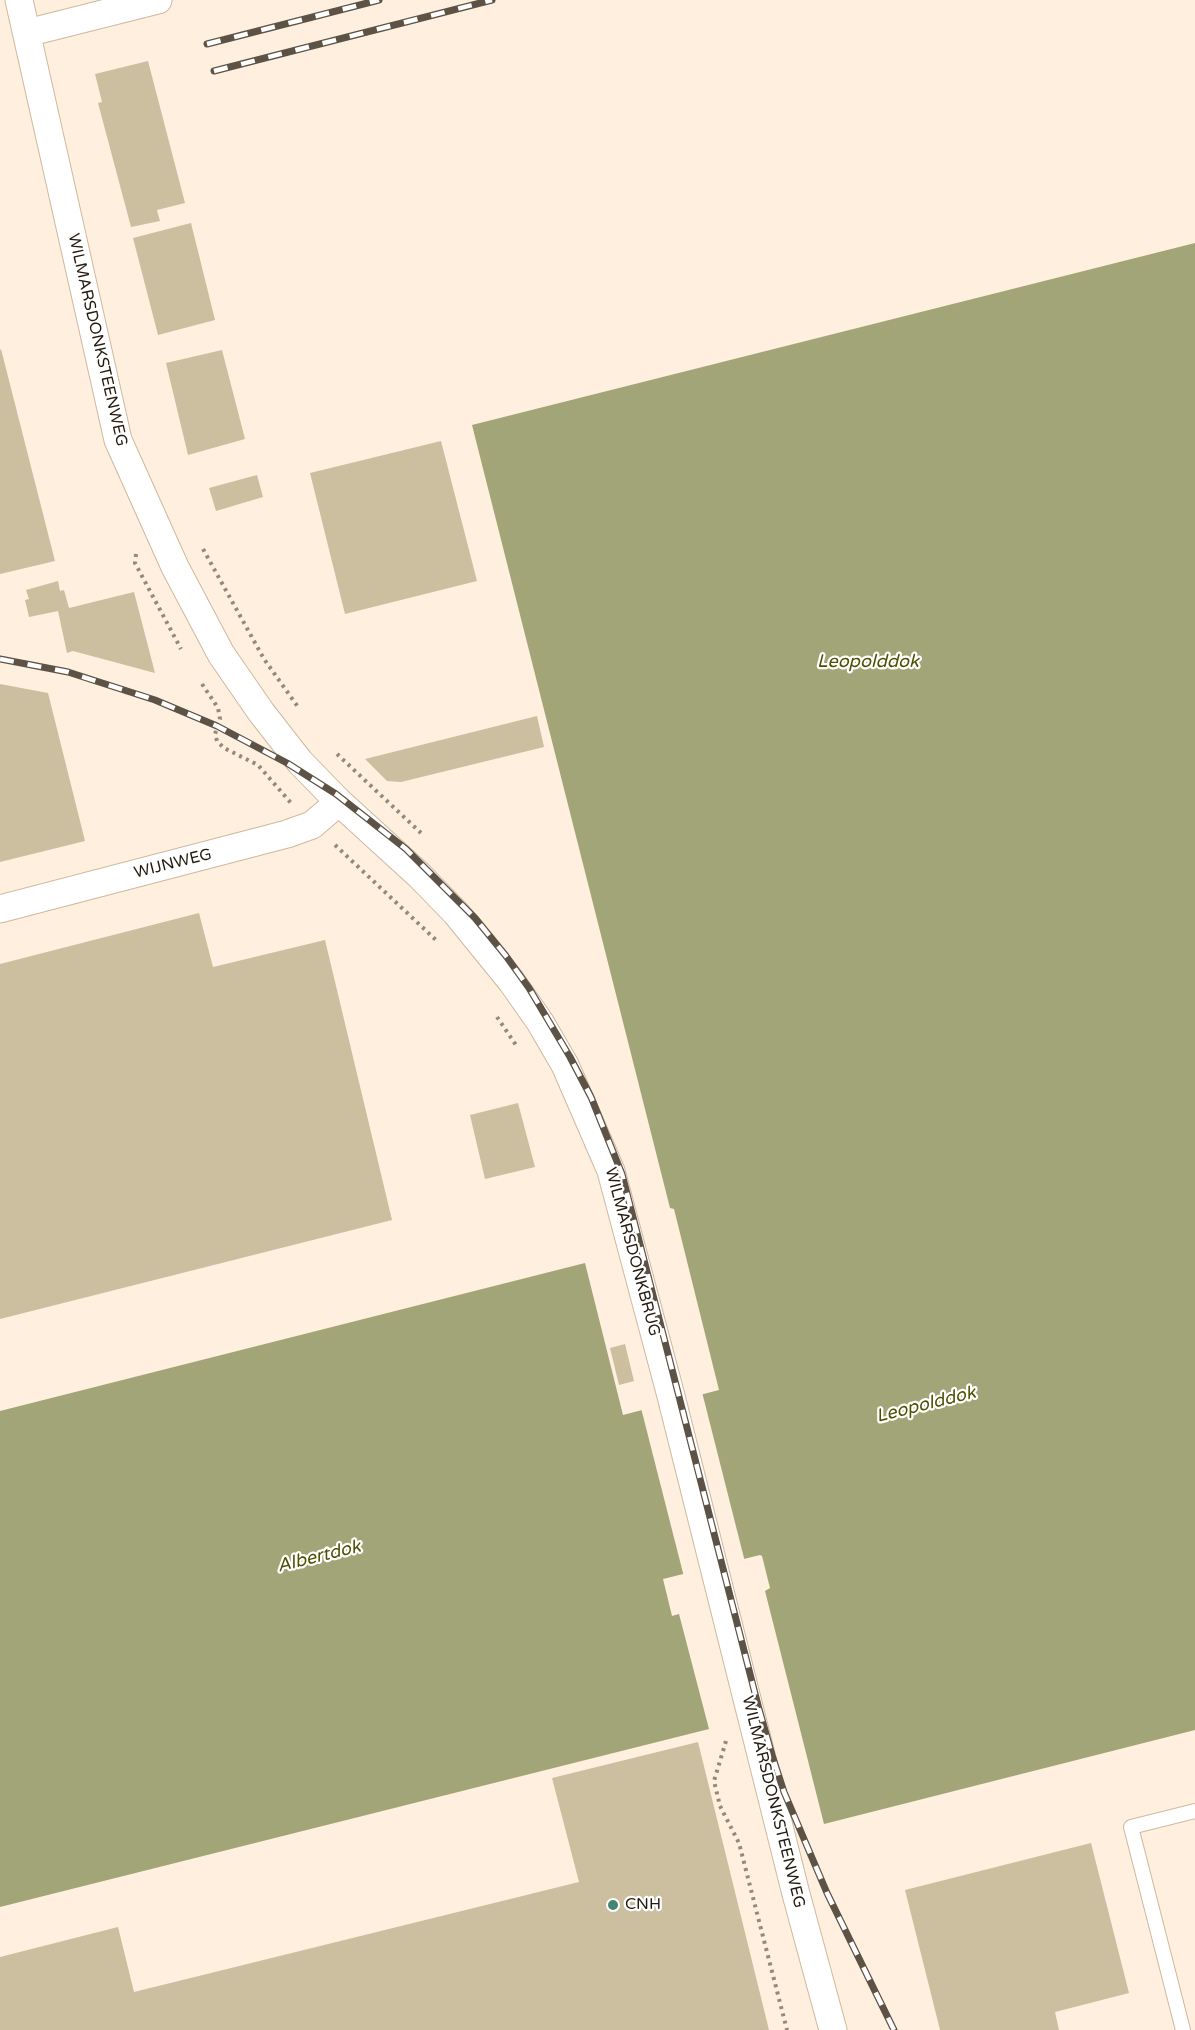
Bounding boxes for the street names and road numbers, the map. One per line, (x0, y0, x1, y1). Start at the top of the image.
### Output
street label: WILMARSDONKSTEENWEG (63, 232, 131, 448)
street label: WIJNWEG (132, 845, 214, 883)
street label: WILMARSDONKBRUG (600, 1166, 664, 1338)
street label: WILMARSDONKSTEENWEG (737, 1694, 809, 1910)

